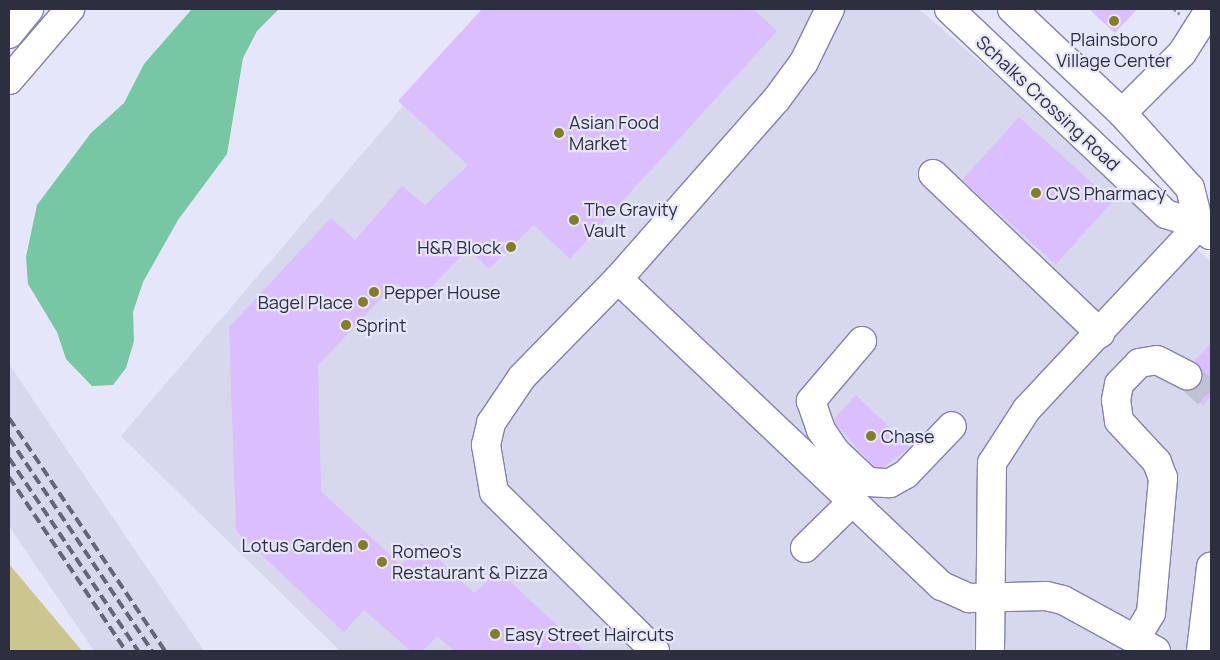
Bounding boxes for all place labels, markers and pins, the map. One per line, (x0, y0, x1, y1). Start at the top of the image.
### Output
marker: Plainsboro Village Center (1108, 15, 1120, 27)
place label: Plainsboro Village Center (1056, 29, 1172, 72)
place label: Asian Food Market (569, 112, 659, 154)
marker: Asian Food Market (553, 127, 565, 139)
place label: CVS Pharmacy (1046, 182, 1166, 204)
marker: CVS Pharmacy (1030, 187, 1042, 199)
place label: The Gravity Vault (584, 199, 678, 242)
marker: The Gravity Vault (568, 214, 580, 226)
place label: H&R Block (417, 236, 501, 258)
marker: H&R Block (505, 241, 517, 253)
place label: Pepper House (384, 281, 501, 303)
marker: Pepper House (368, 286, 380, 298)
place label: Bagel Place (258, 291, 353, 313)
marker: Bagel Place (357, 296, 369, 308)
place label: Sprint (356, 314, 406, 336)
marker: Sprint (340, 319, 352, 331)
place label: Chase (881, 425, 935, 447)
marker: Chase (865, 430, 877, 442)
place label: Lotus Garden (242, 534, 353, 556)
marker: Lotus Garden (357, 539, 369, 551)
place label: Romeo's Restaurant & Pizza (392, 541, 548, 584)
marker: Romeo's Restaurant & Pizza (376, 556, 388, 568)
place label: Easy Street Haircuts (505, 623, 674, 645)
marker: Easy Street Haircuts (489, 628, 501, 640)

